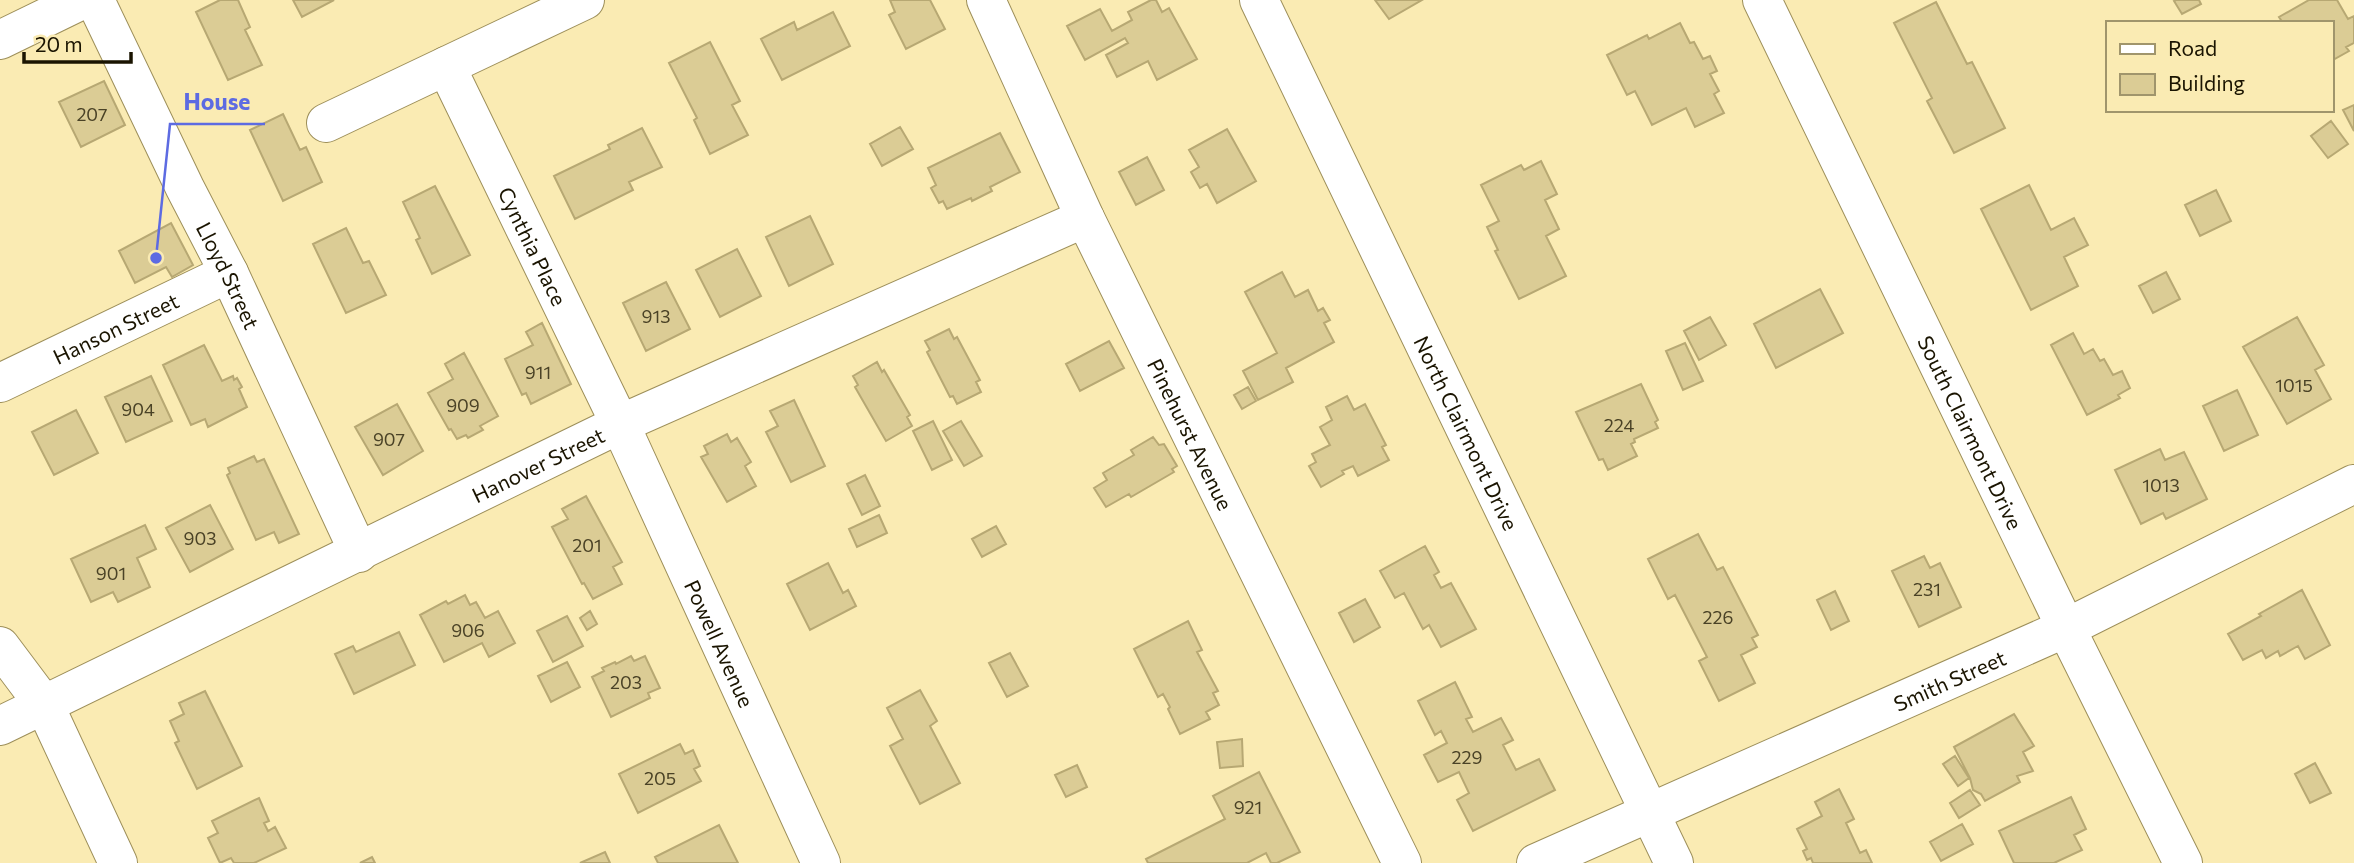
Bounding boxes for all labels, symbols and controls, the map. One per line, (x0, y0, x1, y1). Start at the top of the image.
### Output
scale bar (24, 21, 131, 65)
legend (2106, 21, 2333, 112)
text: 20 m (35, 31, 83, 56)
text: Road (2168, 35, 2217, 60)
text: Building (2168, 70, 2245, 95)
callout: House (170, 80, 265, 124)
text: House (184, 87, 250, 115)
house number: 207 (76, 103, 108, 125)
street label: Cynthia Place (494, 182, 573, 309)
street label: Lloyd Street (192, 218, 265, 332)
street label: Hanson Street (48, 287, 182, 368)
house number: 913 (642, 305, 670, 327)
street label: North Clairmont Drive (1410, 331, 1524, 534)
street label: South Clairmont Drive (1914, 331, 2029, 533)
street label: Pinehurst Avenue (1143, 354, 1239, 514)
house number: 911 (525, 361, 551, 383)
house number: 1015 (2275, 374, 2313, 396)
house number: 909 (446, 394, 480, 416)
house number: 904 (121, 398, 155, 420)
house number: 224 (1604, 414, 1634, 436)
street label: Hanover Street (467, 421, 608, 507)
house number: 907 (373, 428, 405, 450)
house number: 1013 (2142, 474, 2180, 496)
house number: 903 (184, 527, 216, 549)
house number: 201 (572, 534, 602, 556)
house number: 901 (96, 562, 126, 584)
street label: Powell Avenue (680, 575, 760, 711)
house number: 231 (1913, 578, 1941, 600)
house number: 226 (1703, 606, 1733, 628)
house number: 906 (451, 619, 485, 641)
street label: Smith Street (1889, 644, 2009, 716)
house number: 203 (610, 671, 642, 693)
house number: 229 (1452, 746, 1482, 768)
house number: 205 (644, 767, 676, 789)
house number: 921 (1234, 796, 1262, 818)

